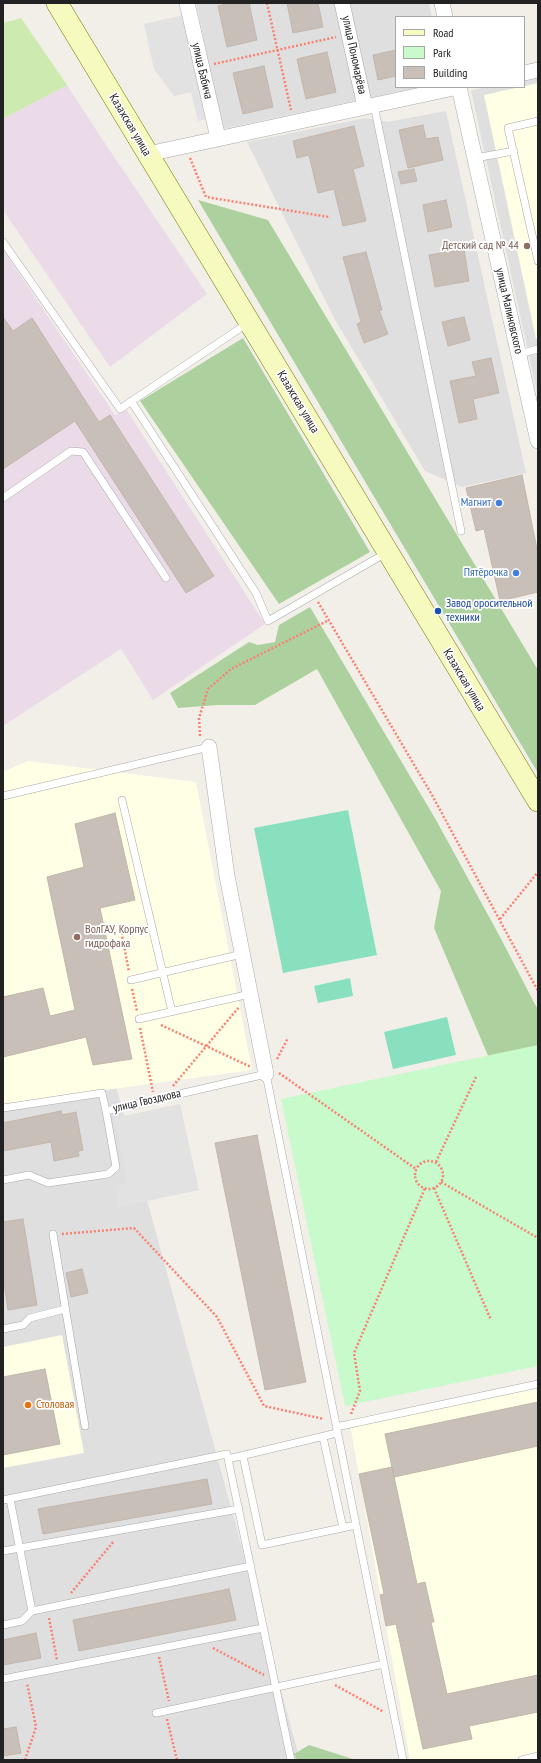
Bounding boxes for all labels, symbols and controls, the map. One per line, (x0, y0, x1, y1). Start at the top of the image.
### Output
street label: улица Пономарёва (339, 14, 369, 96)
legend (395, 16, 525, 88)
text: Road (433, 25, 453, 40)
street label: улица Бабича (189, 41, 215, 101)
text: Park (433, 45, 451, 60)
text: Building (433, 65, 468, 80)
street label: Казахская улица (106, 91, 154, 159)
place label: Детский сад № 44 (442, 239, 519, 253)
marker: Детский сад № 44 (522, 241, 532, 251)
street label: улица Малиновского (492, 267, 526, 355)
street label: Казахская улица (274, 368, 322, 436)
place label: Магнит (461, 496, 491, 510)
marker: Магнит (494, 498, 504, 508)
place label: Пятёрочка (464, 566, 508, 580)
marker: Пятёрочка (511, 568, 521, 578)
place label: Завод оросительной техники (446, 597, 532, 625)
marker: Завод оросительной техники (433, 606, 443, 616)
street label: Казахская улица (440, 646, 488, 714)
place label: ВолГАУ, Корпус гидрофака (85, 923, 148, 951)
marker: ВолГАУ, Корпус гидрофака (72, 932, 82, 942)
street label: улица Гвоздкова (112, 1086, 182, 1116)
place label: Столовая (36, 1398, 74, 1412)
marker: Столовая (23, 1400, 33, 1410)

